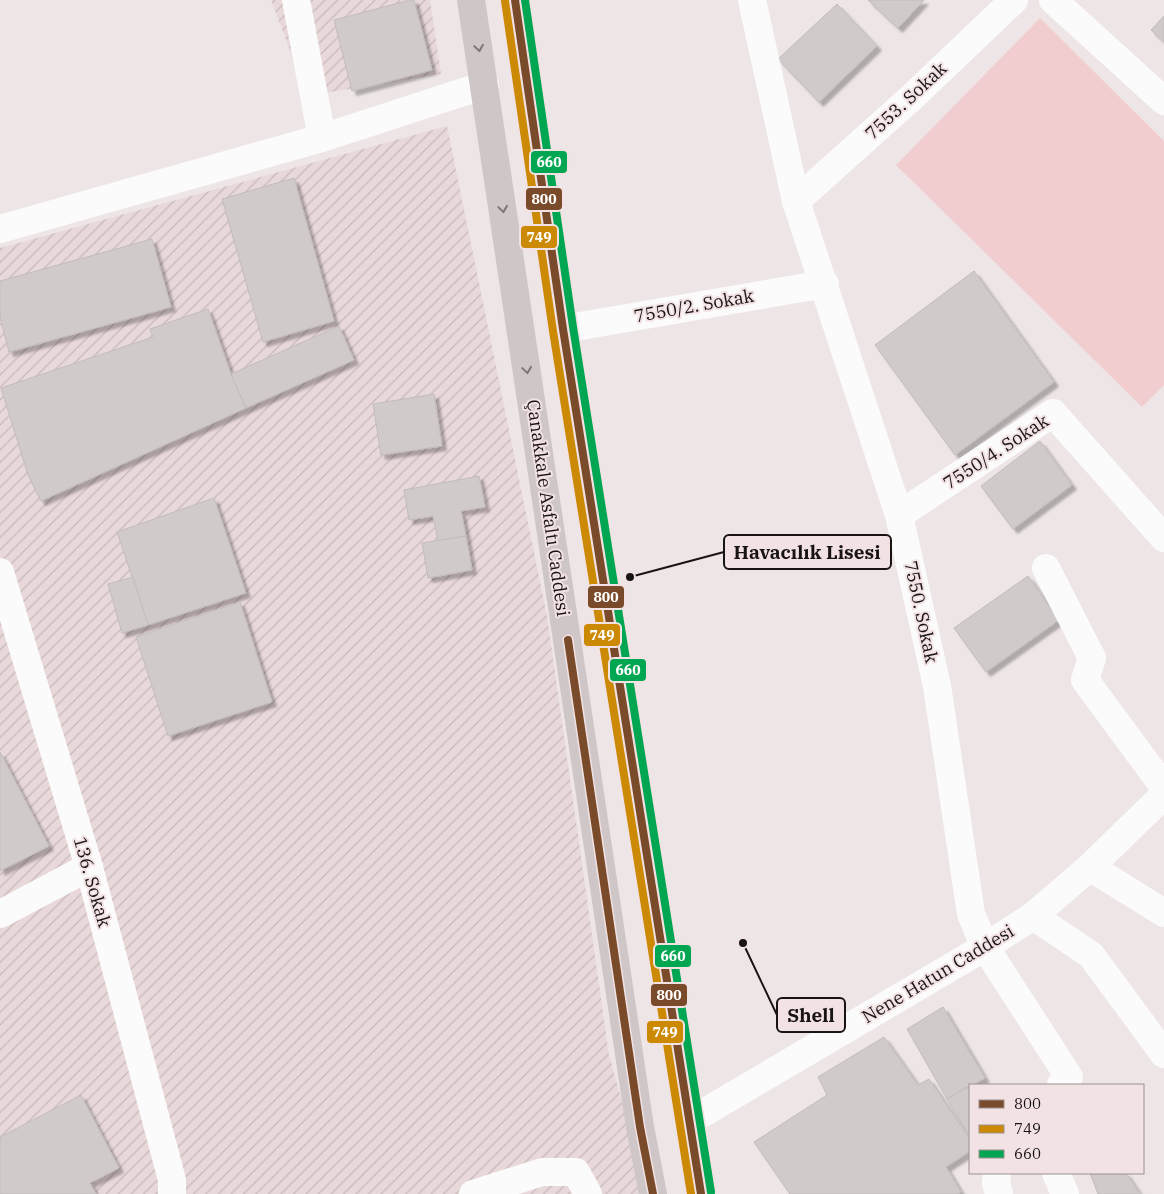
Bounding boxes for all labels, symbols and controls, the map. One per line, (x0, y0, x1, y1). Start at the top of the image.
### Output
one-way arrow (473, 44, 483, 52)
street label: 7553. Sokak (860, 57, 952, 144)
line badge: 660 (530, 150, 568, 174)
text: 660 (536, 153, 562, 171)
line badge: 800 (525, 187, 563, 211)
text: 800 (531, 190, 557, 208)
one-way arrow (498, 204, 508, 213)
line badge: 749 (520, 225, 558, 249)
text: 749 (526, 228, 552, 246)
street label: 7550/2. Sokak (632, 284, 756, 327)
one-way arrow (521, 366, 532, 374)
street label: Çanakkale Asfaltı Caddesi (522, 398, 575, 618)
street label: 7550/4. Sokak (939, 409, 1053, 494)
callout: Havacılık Lisesi (724, 535, 891, 569)
text: Havacılık Lisesi (733, 540, 881, 564)
street label: 7550. Sokak (899, 559, 944, 666)
line badge: 800 (587, 585, 625, 609)
text: 800 (593, 588, 619, 606)
line badge: 749 (583, 623, 621, 647)
text: 749 (589, 626, 615, 644)
line badge: 660 (609, 658, 647, 682)
text: 660 (615, 661, 641, 679)
street label: 136. Sokak (69, 834, 116, 930)
street label: Nene Hatun Caddesi (858, 919, 1018, 1028)
line badge: 660 (654, 944, 692, 968)
text: 660 (660, 947, 686, 965)
line badge: 800 (650, 983, 688, 1007)
text: 800 (656, 986, 682, 1004)
callout: Shell (777, 998, 845, 1032)
text: Shell (787, 1003, 835, 1027)
line badge: 749 (646, 1020, 684, 1044)
text: 749 (652, 1023, 678, 1041)
legend (969, 1084, 1144, 1174)
text: 800 (1014, 1094, 1041, 1113)
text: 749 (1014, 1119, 1041, 1138)
text: 660 (1014, 1144, 1041, 1163)

